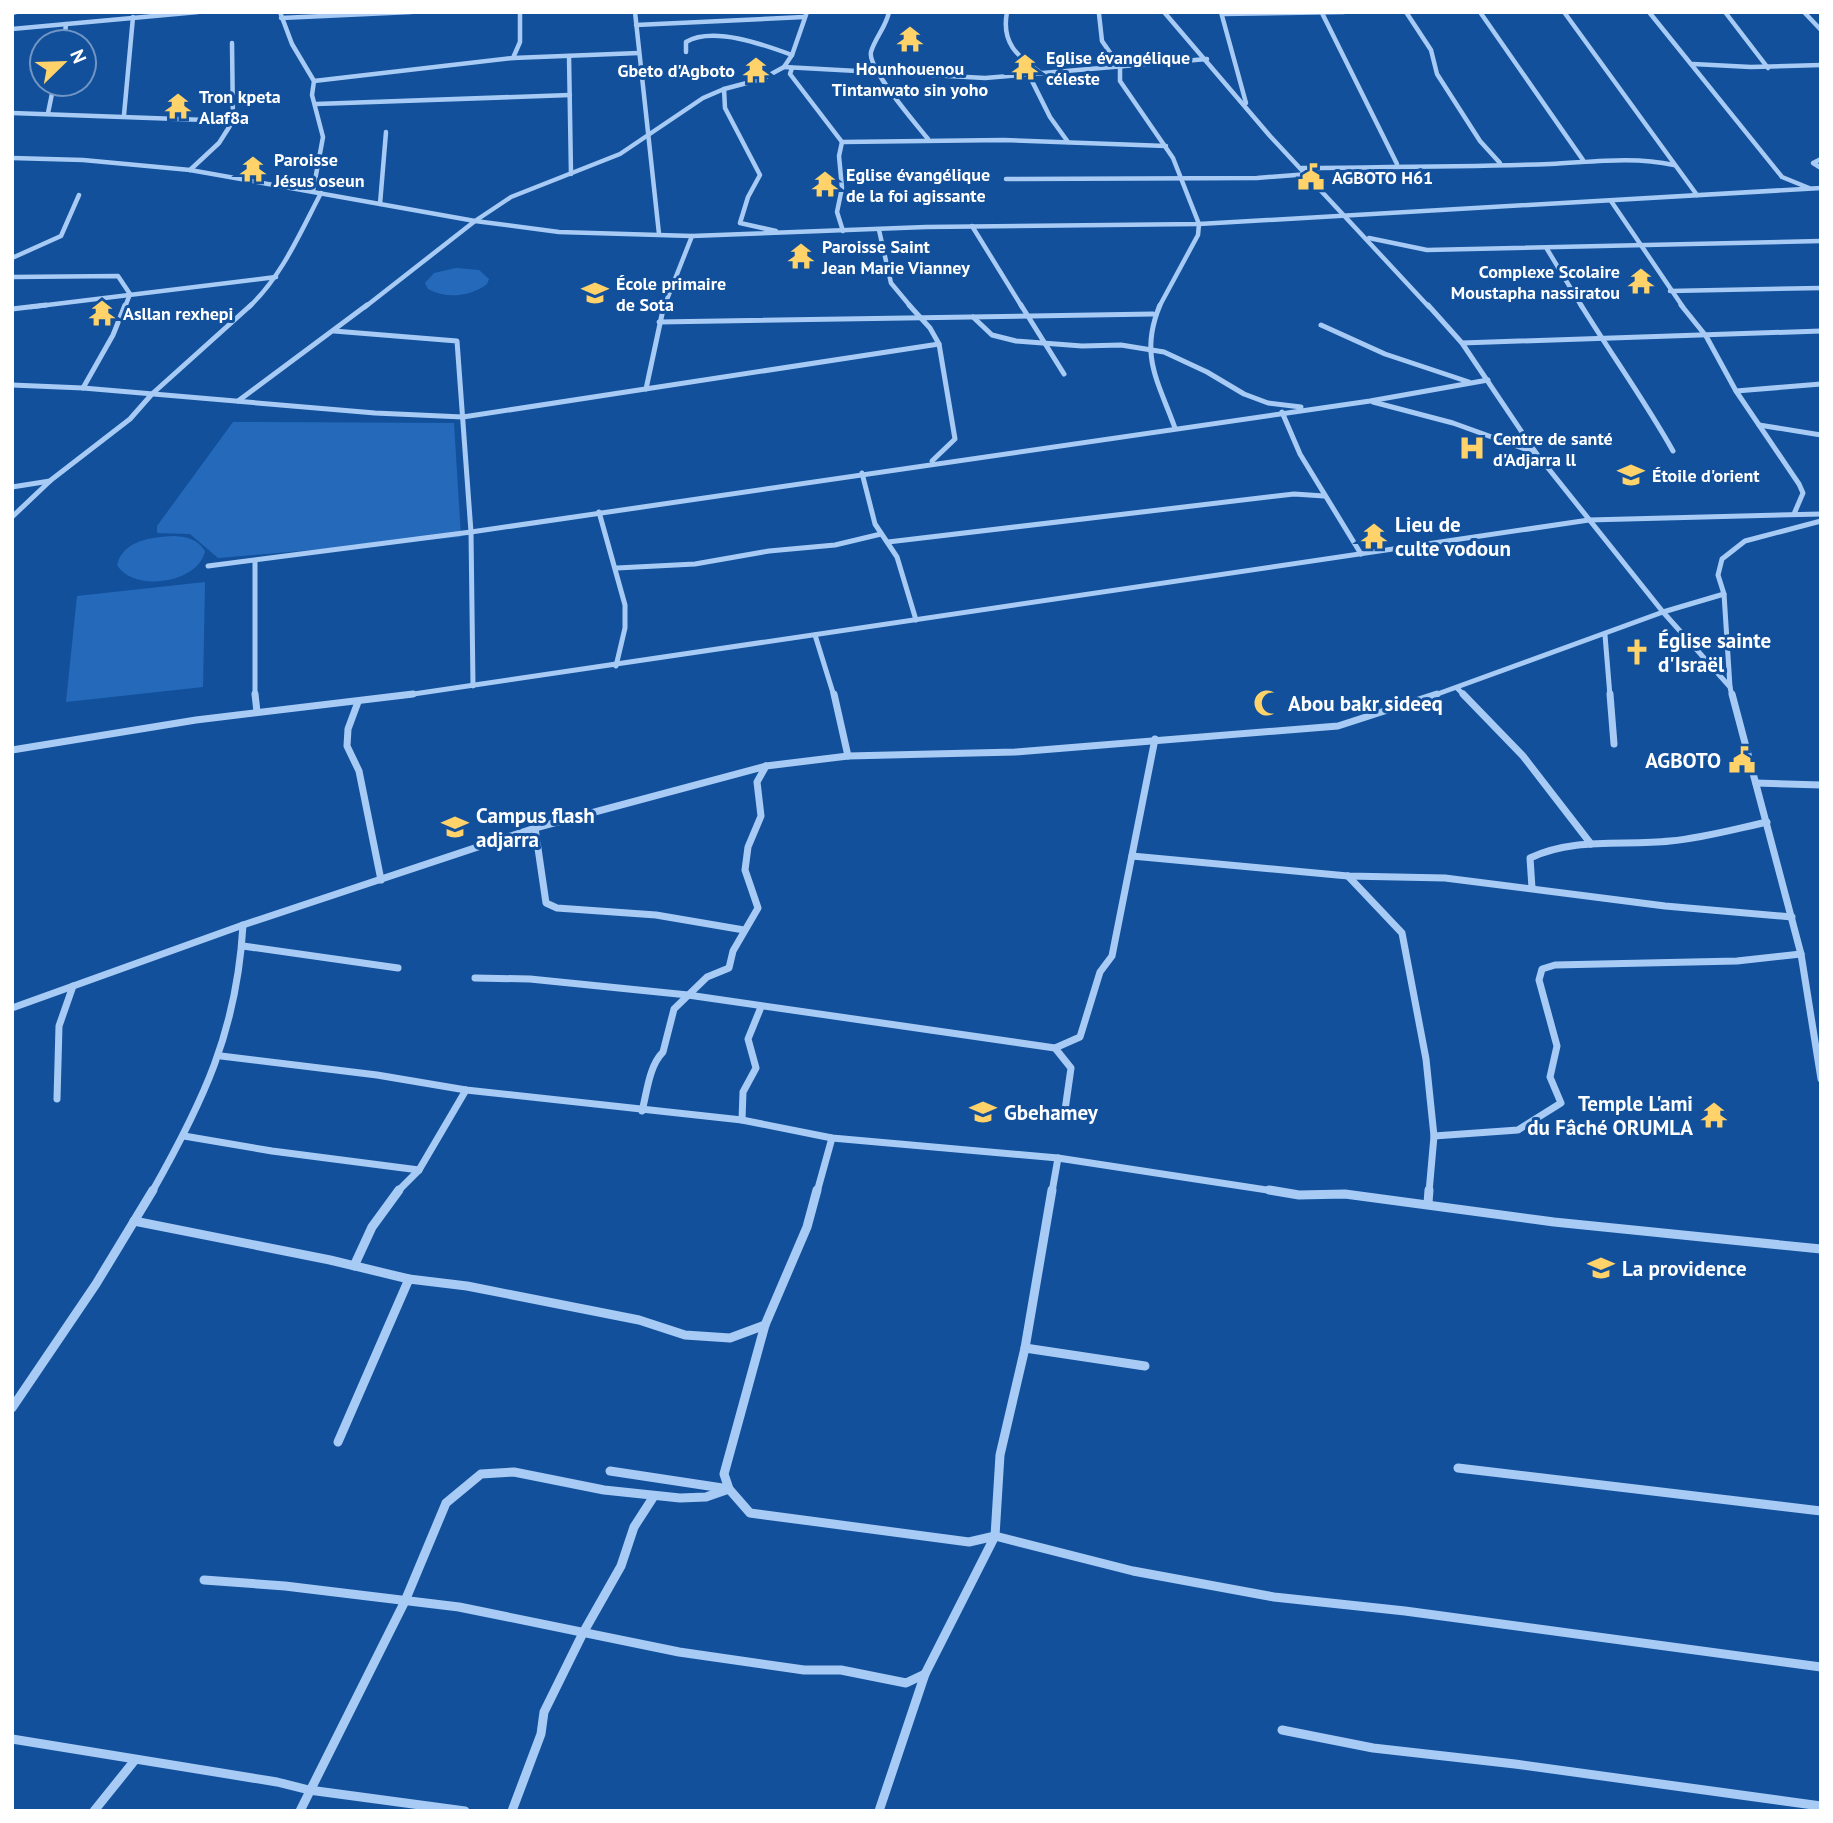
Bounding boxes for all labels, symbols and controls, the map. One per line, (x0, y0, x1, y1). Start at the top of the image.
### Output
temple icon: Hounhouenou Tintanwato sin yoho (895, 24, 925, 54)
north arrow (28, 28, 98, 98)
text: N (65, 46, 92, 67)
place label: Eglise évangélique céleste (1046, 46, 1190, 90)
temple icon: Eglise évangélique céleste (1010, 52, 1040, 82)
temple icon: Gbeto d'Agboto (741, 55, 771, 85)
place label: Hounhouenou Tintanwato sin yoho (832, 57, 988, 101)
place label: Gbeto d'Agboto (617, 59, 735, 82)
place label: Tron kpeta Alaf8a (199, 85, 281, 129)
temple icon: Tron kpeta Alaf8a (163, 91, 193, 121)
place label: Paroisse Jésus oseun (273, 148, 365, 192)
temple icon: Paroisse Jésus oseun (238, 154, 268, 184)
public building icon: AGBOTO H61 (1296, 162, 1326, 192)
place label: Eglise évangélique de la foi agissante (846, 163, 990, 207)
place label: AGBOTO H61 (1332, 166, 1433, 189)
temple icon: Eglise évangélique de la foi agissante (810, 169, 840, 199)
place label: Paroisse Saint Jean Marie Vianney (821, 235, 970, 279)
temple icon: Paroisse Saint Jean Marie Vianney (786, 241, 816, 271)
place label: Complexe Scolaire Moustapha nassiratou (1451, 260, 1620, 304)
temple icon: Complexe Scolaire Moustapha nassiratou (1626, 266, 1656, 296)
place label: École primaire de Sota (616, 272, 726, 316)
school or university icon: École primaire de Sota (580, 278, 610, 308)
temple icon: Asllan rexhepi (87, 298, 117, 328)
place label: Asllan rexhepi (123, 302, 233, 325)
place label: Centre de santé d'Adjarra ll (1493, 427, 1613, 471)
hospital icon: Centre de santé d'Adjarra ll (1457, 433, 1487, 463)
school or university icon: Étoile d'orient (1616, 460, 1646, 490)
place label: Étoile d'orient (1652, 464, 1760, 487)
place label: Lieu de culte vodoun (1395, 511, 1511, 562)
temple icon: Lieu de culte vodoun (1359, 521, 1389, 551)
place label: Église sainte d'Israël (1658, 627, 1771, 678)
church icon: Église sainte d'Israël (1622, 637, 1652, 667)
mosque icon: Abou bakr sideeq (1252, 688, 1282, 718)
place label: Abou bakr sideeq (1288, 690, 1443, 717)
public building icon: AGBOTO (1727, 745, 1757, 775)
place label: AGBOTO (1645, 747, 1721, 774)
place label: Campus flash adjarra (476, 802, 595, 853)
school or university icon: Campus flash adjarra (440, 812, 470, 842)
place label: Temple L'ami du Fâché ORUMLA (1527, 1090, 1693, 1141)
school or university icon: Gbehamey (968, 1097, 998, 1127)
place label: Gbehamey (1004, 1099, 1099, 1126)
temple icon: Temple L'ami du Fâché ORUMLA (1699, 1100, 1729, 1130)
school or university icon: La providence (1586, 1253, 1616, 1283)
place label: La providence (1622, 1255, 1747, 1282)

